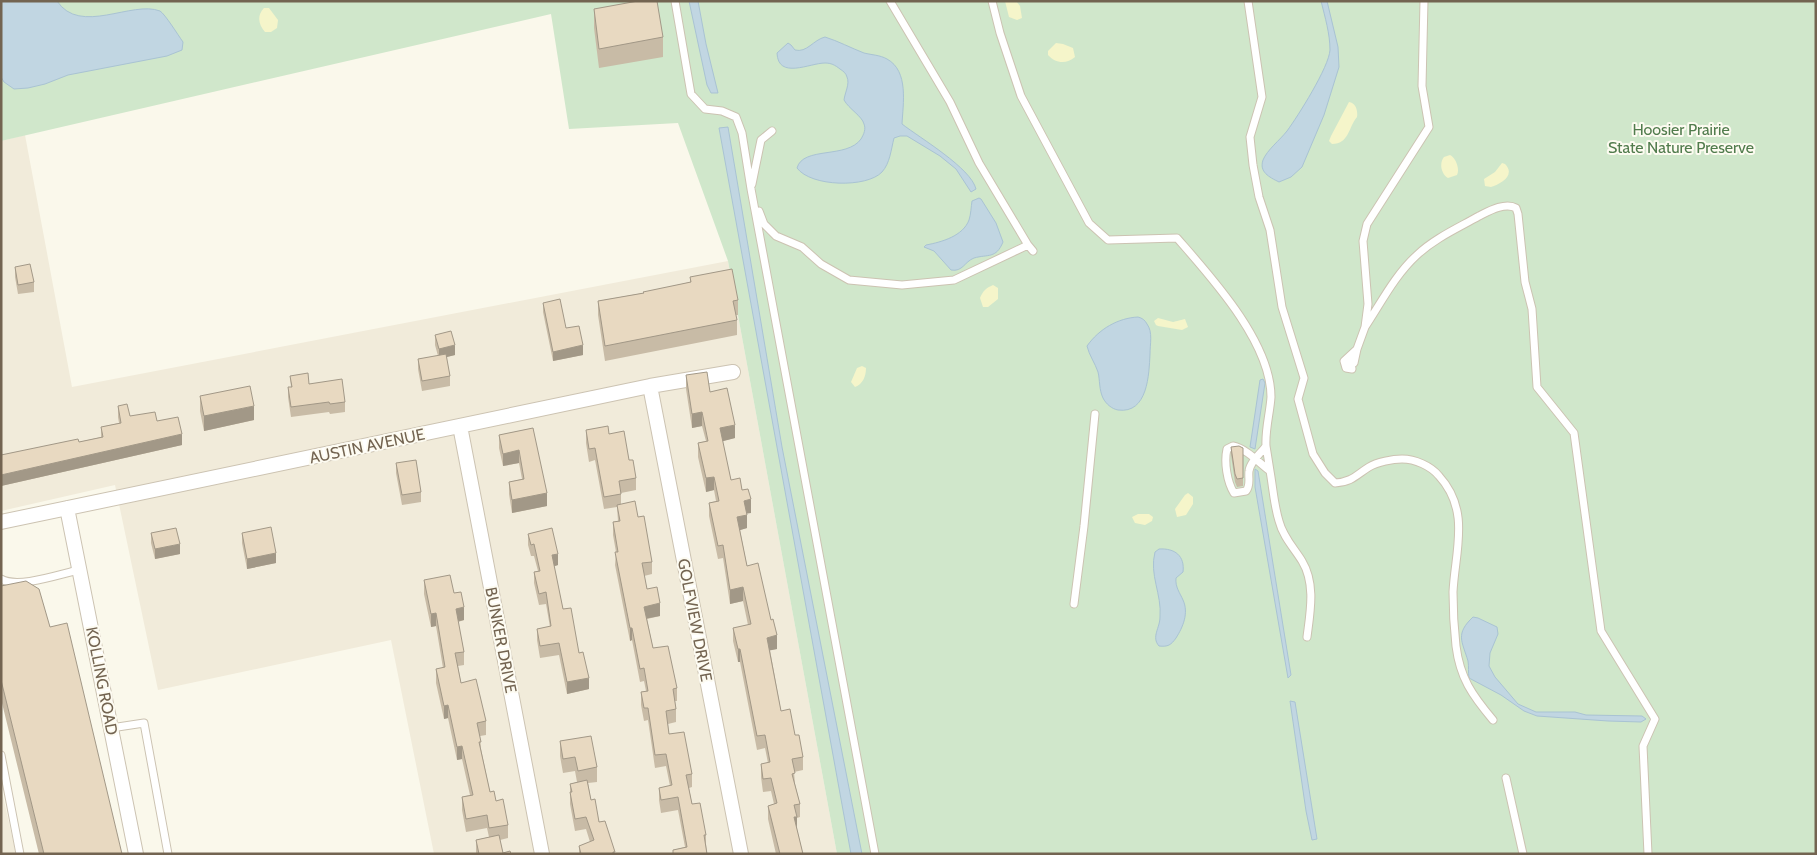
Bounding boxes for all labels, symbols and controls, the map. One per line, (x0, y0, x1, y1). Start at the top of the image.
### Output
park label: Hoosier Prairie State Nature Preserve (1608, 120, 1754, 157)
street label: AUSTIN AVENUE (308, 424, 427, 467)
street label: GOLFVIEW DRIVE (674, 557, 716, 683)
street label: BUNKER DRIVE (481, 585, 521, 695)
street label: KOLLING ROAD (82, 625, 122, 737)

